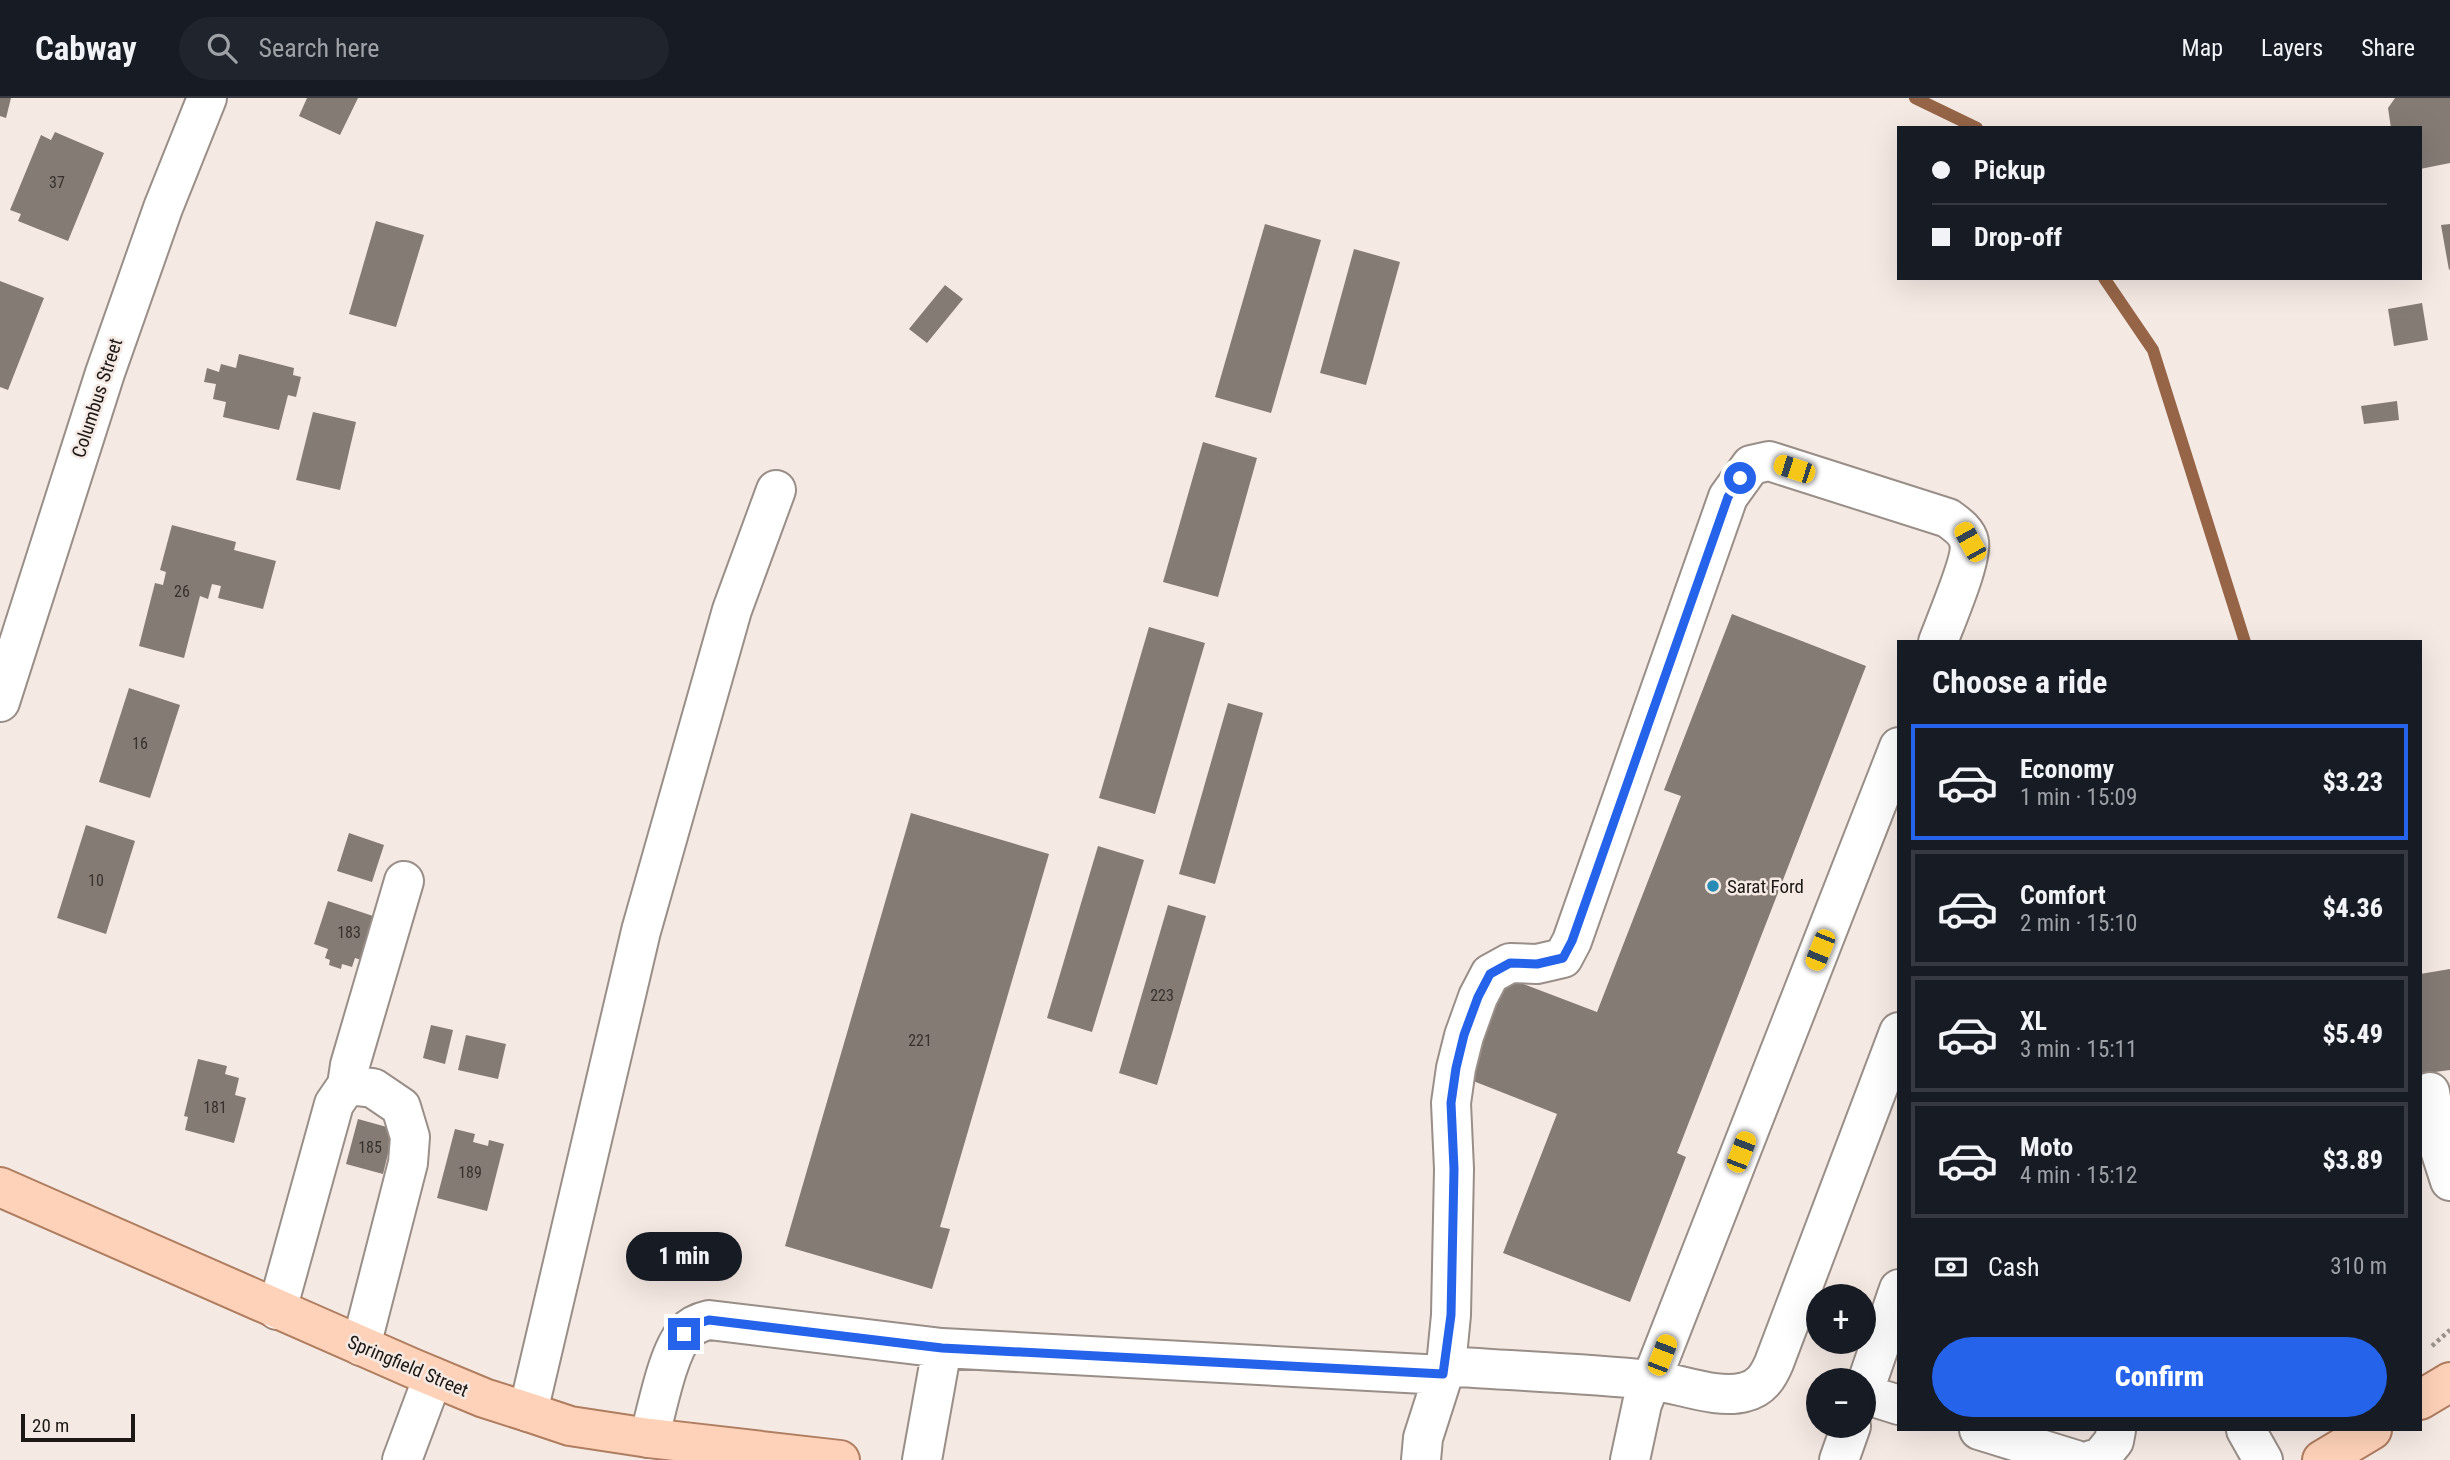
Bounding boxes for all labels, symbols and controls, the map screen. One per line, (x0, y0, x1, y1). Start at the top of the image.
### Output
search box (179, 17, 669, 80)
text: Cabway (35, 29, 137, 68)
icon: search (203, 29, 241, 67)
text: Search here (259, 33, 380, 63)
text: Map (2182, 34, 2223, 62)
text: Layers (2261, 34, 2323, 62)
text: Share (2361, 34, 2415, 62)
text: Pickup (1974, 155, 2045, 185)
house number: 37 (49, 173, 65, 192)
text: Drop-off (1974, 222, 2062, 252)
street label: Columbus Street (67, 335, 127, 461)
car (1771, 453, 1818, 485)
route start (1724, 462, 1756, 494)
car (1951, 519, 1990, 565)
house number: 26 (174, 582, 190, 601)
text: Choose a ride (1932, 663, 2107, 701)
house number: 16 (132, 734, 148, 753)
icon: car (1936, 751, 1999, 814)
text: Economy (2020, 754, 2114, 784)
text: $3.23 (2322, 767, 2383, 797)
text: 1 min · 15:09 (2020, 784, 2137, 811)
house number: 10 (88, 871, 104, 890)
place label: Sarat Ford (1727, 875, 1804, 898)
icon: car (1936, 877, 1999, 940)
marker: Sarat Ford (1705, 878, 1721, 894)
text: Comfort (2020, 880, 2106, 910)
text: $4.36 (2322, 893, 2383, 923)
text: 2 min · 15:10 (2020, 910, 2137, 937)
house number: 183 (337, 923, 361, 942)
car (1803, 927, 1838, 973)
house number: 223 (1150, 986, 1174, 1005)
icon: car (1936, 1003, 1999, 1066)
text: XL (2020, 1006, 2047, 1036)
text: $5.49 (2322, 1019, 2383, 1049)
house number: 221 (908, 1031, 932, 1050)
text: 3 min · 15:11 (2020, 1036, 2137, 1063)
house number: 181 (203, 1098, 227, 1117)
car (1724, 1129, 1759, 1175)
icon: car (1936, 1129, 1999, 1192)
text: Moto (2020, 1132, 2073, 1162)
house number: 185 (358, 1138, 382, 1157)
text: $3.89 (2322, 1145, 2383, 1175)
text: 4 min · 15:12 (2020, 1162, 2137, 1189)
house number: 189 (458, 1163, 482, 1182)
callout: 1 min (626, 1232, 742, 1282)
text: 1 min (658, 1243, 710, 1270)
icon: cash (1932, 1248, 1970, 1286)
text: Cash (1988, 1252, 2040, 1282)
text: 310 m (2330, 1253, 2387, 1280)
map controls (1806, 1284, 1876, 1438)
button: + (1806, 1284, 1876, 1354)
route end (668, 1318, 700, 1350)
street label: Springfield Street (344, 1330, 472, 1402)
car (1645, 1332, 1680, 1378)
button: Confirm (1932, 1337, 2387, 1417)
button: − (1806, 1368, 1876, 1438)
scale bar (21, 1411, 135, 1443)
text: 20 m (32, 1414, 69, 1437)

